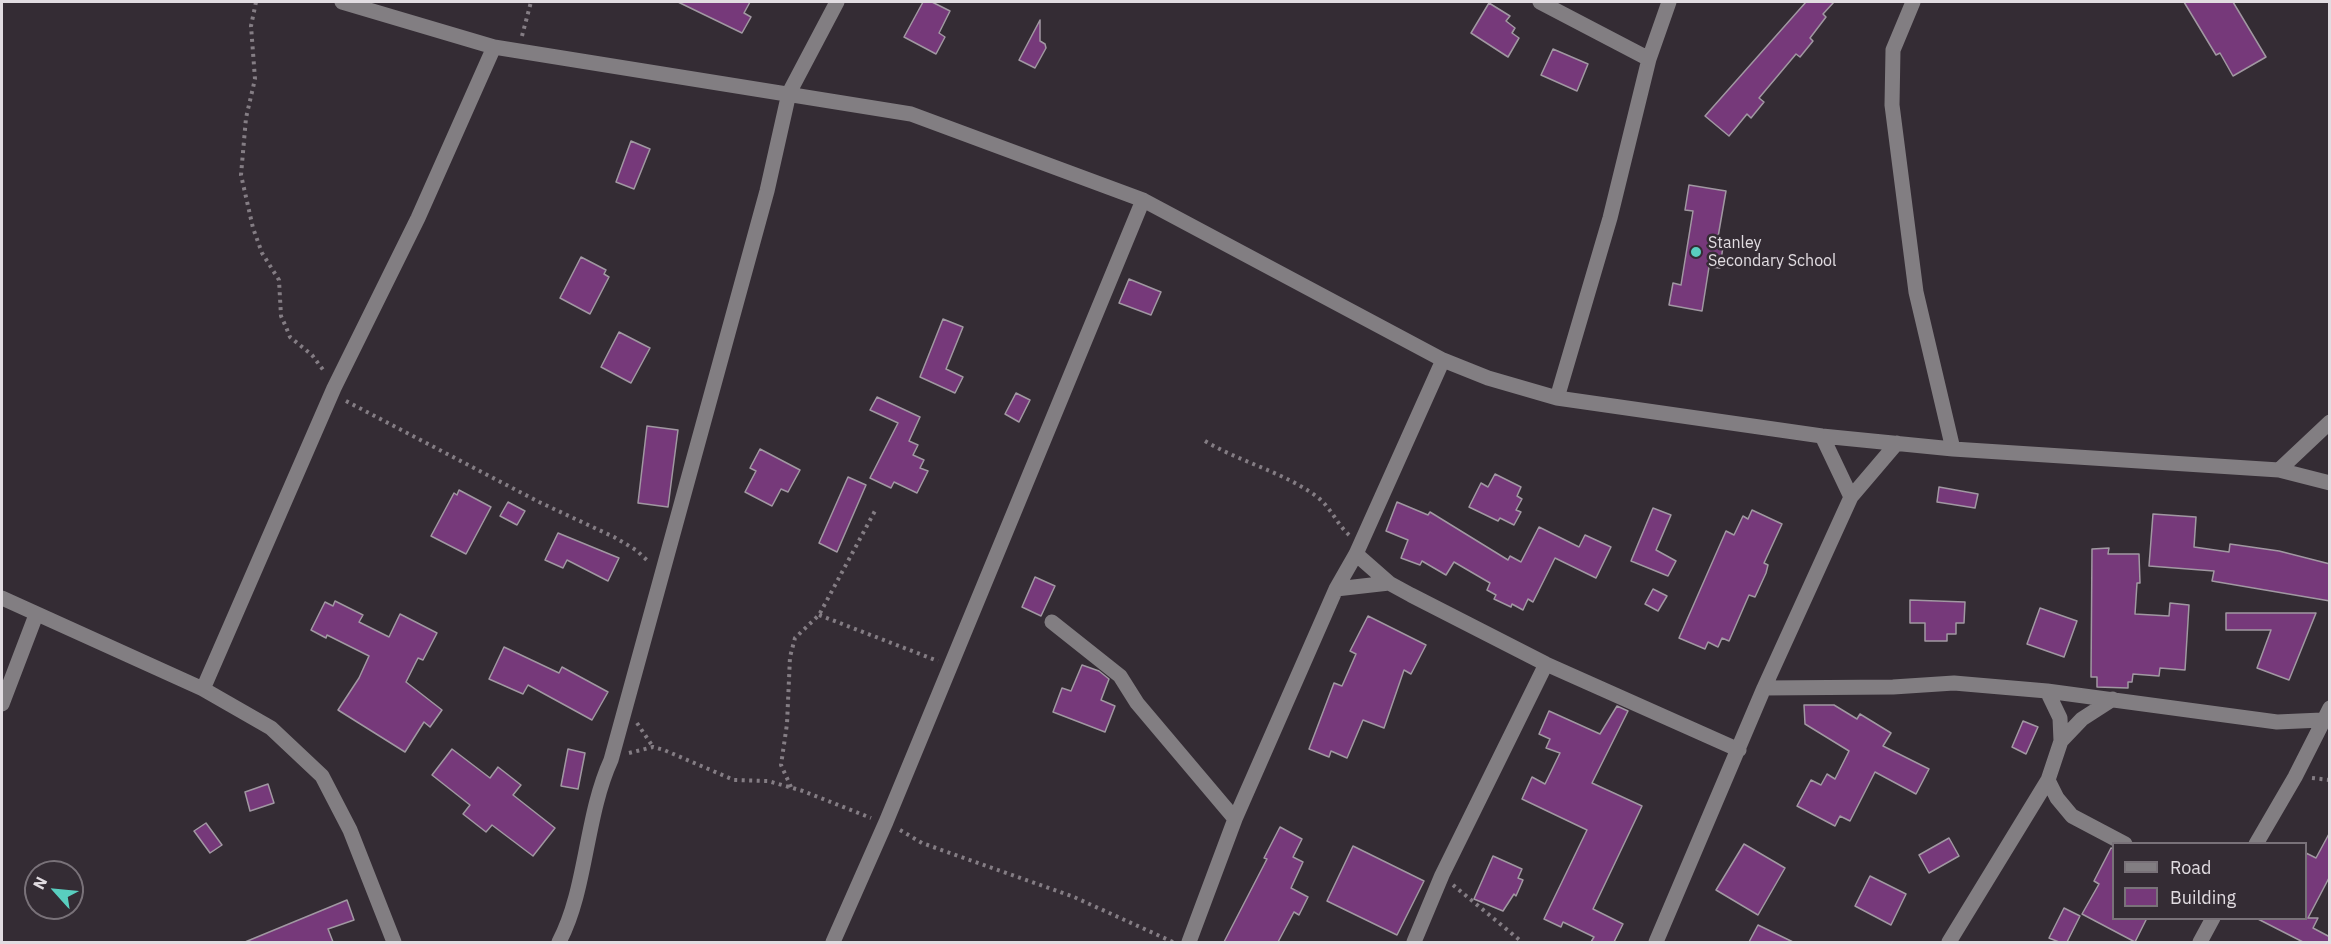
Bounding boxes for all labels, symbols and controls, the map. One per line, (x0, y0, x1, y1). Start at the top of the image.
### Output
place label: Stanley Secondary School (1708, 233, 1836, 271)
marker: Stanley Secondary School (1689, 245, 1703, 259)
legend (2112, 842, 2307, 920)
text: Road (2170, 856, 2211, 879)
north arrow (24, 860, 84, 920)
text: N (28, 873, 51, 892)
text: Building (2170, 886, 2236, 909)

